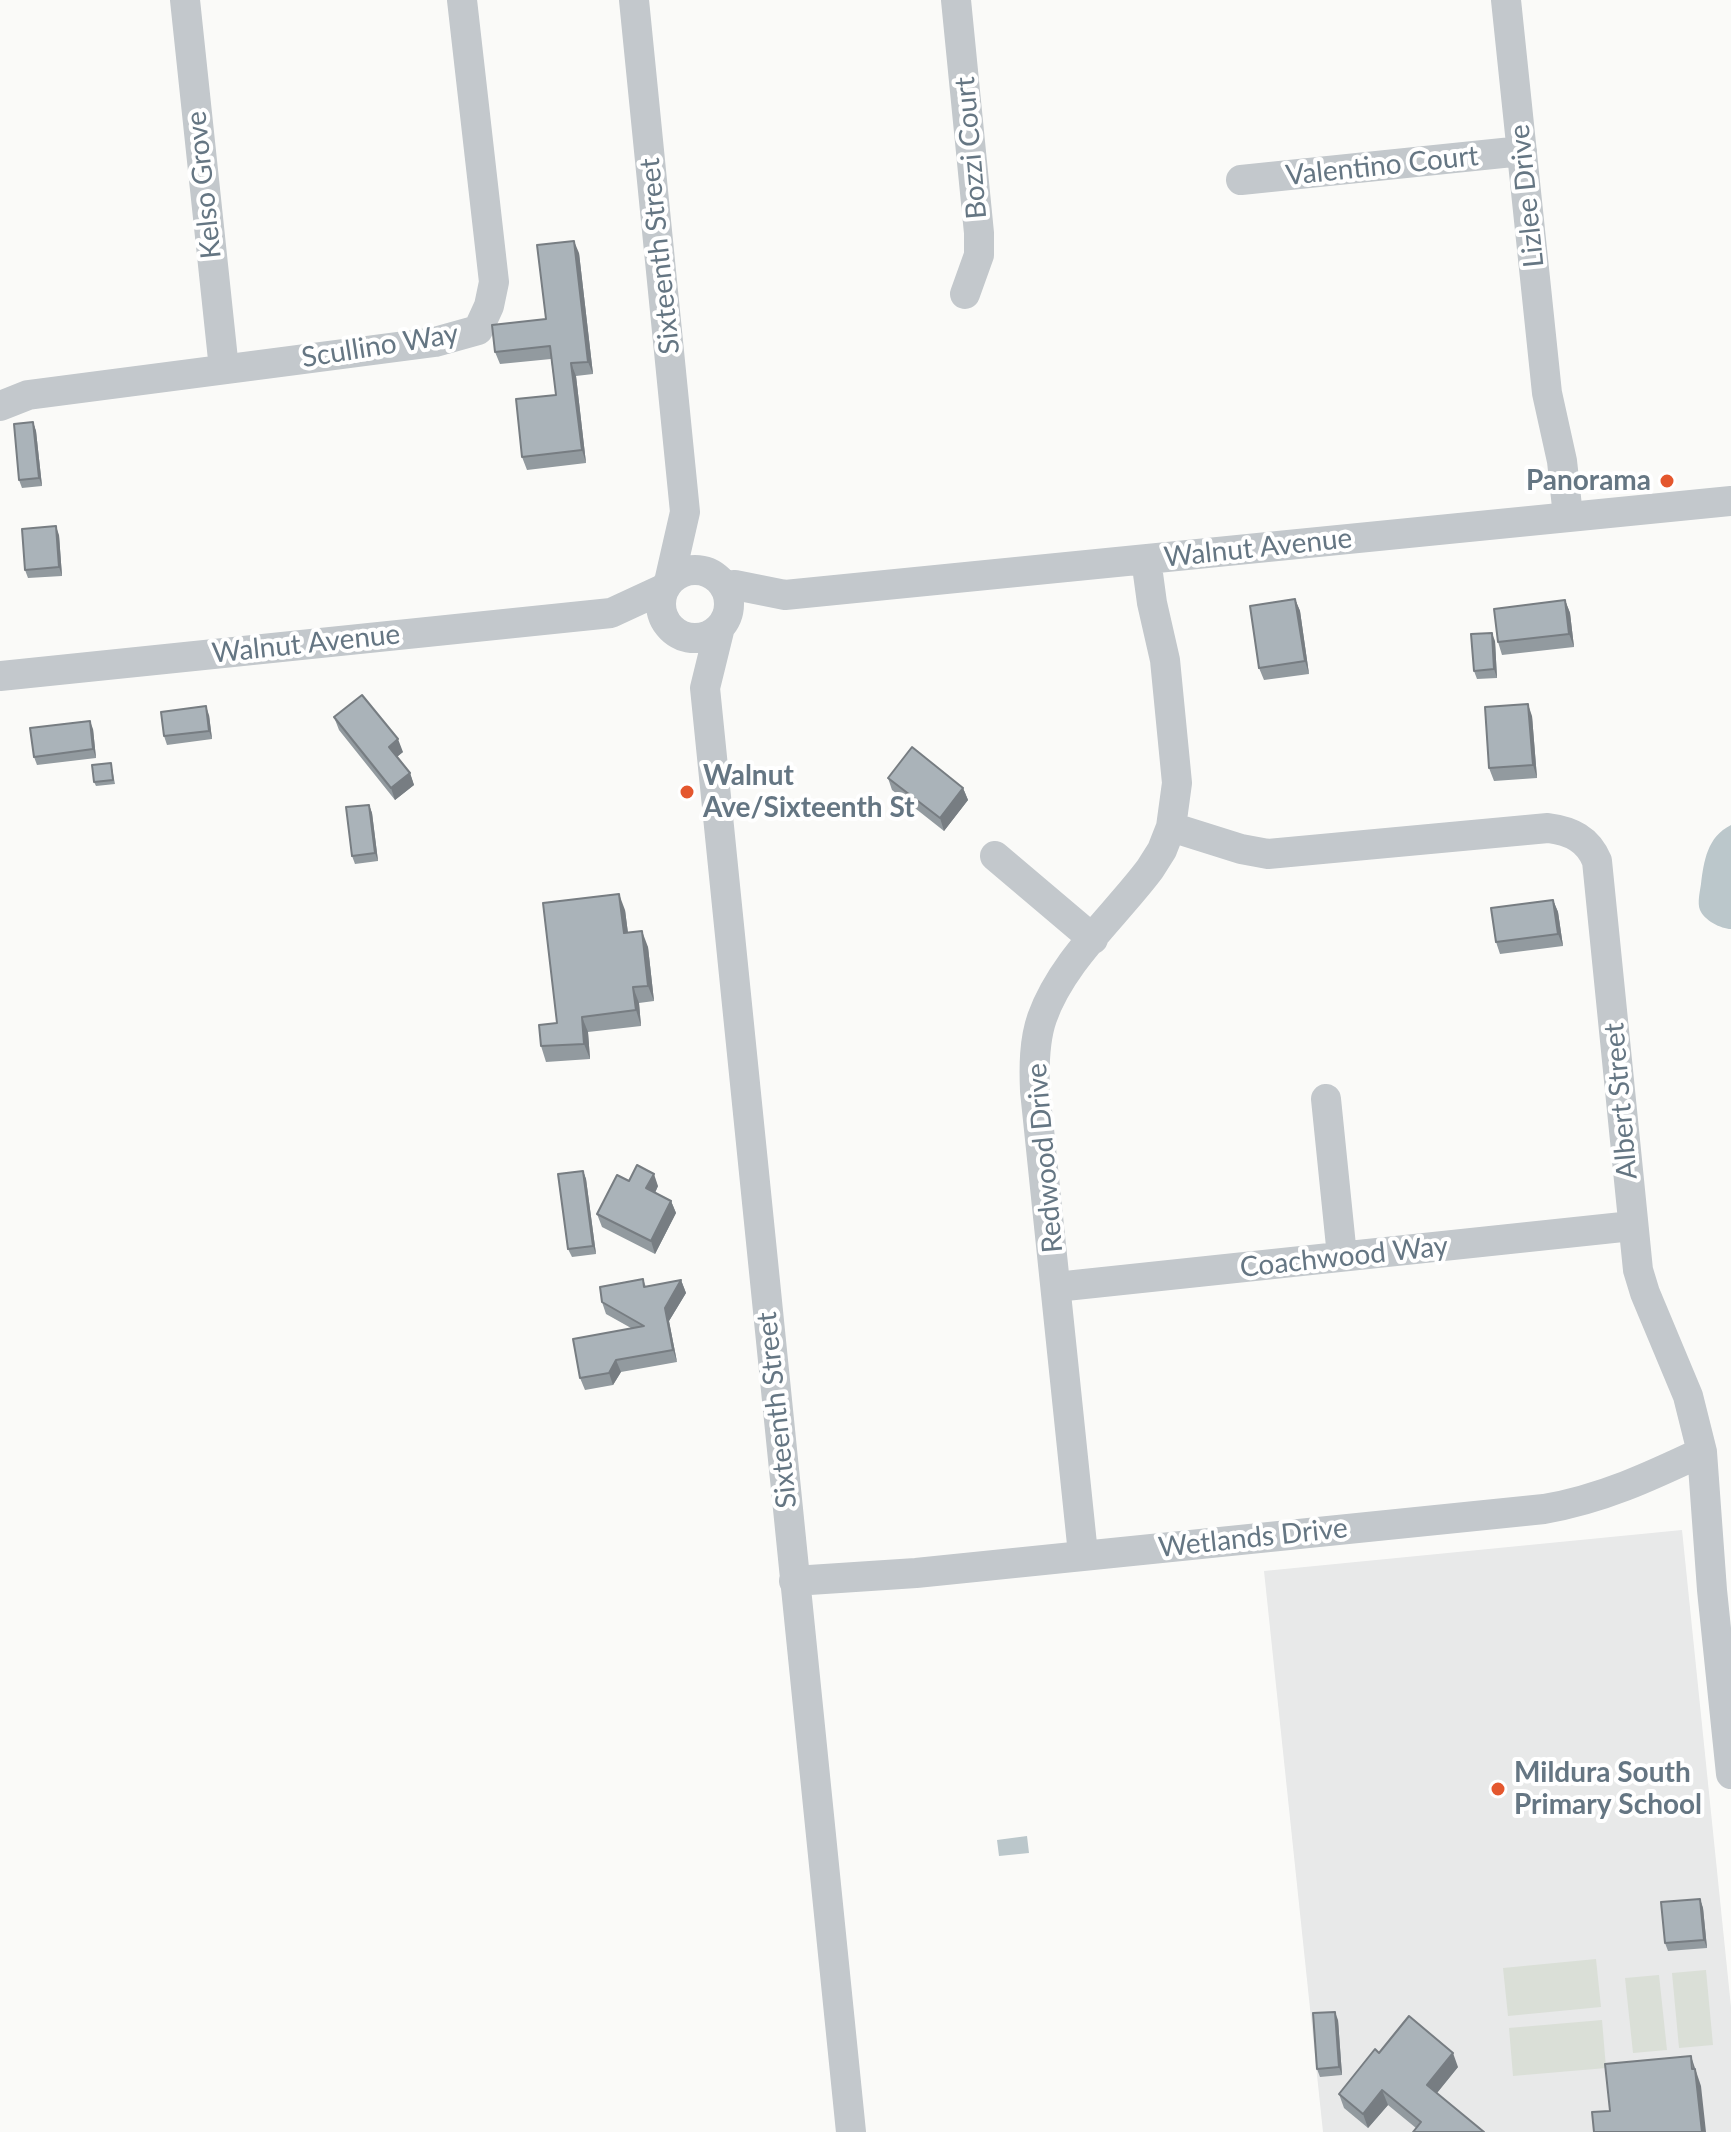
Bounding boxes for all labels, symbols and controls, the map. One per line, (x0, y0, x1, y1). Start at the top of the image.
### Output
street label: Bozzi Court (948, 75, 994, 221)
street label: Kelso Grove (180, 110, 228, 260)
street label: Lizlee Drive (1503, 123, 1551, 269)
street label: Valentino Court (1284, 139, 1480, 193)
street label: Sixteenth Street (633, 156, 687, 356)
street label: Scullino Way (299, 317, 461, 375)
place label: Panorama (1526, 464, 1651, 498)
marker: Panorama (1658, 472, 1676, 490)
street label: Walnut Avenue (1162, 521, 1354, 575)
street label: Walnut Avenue (210, 617, 402, 671)
place label: Walnut Ave/Sixteenth St (703, 759, 915, 825)
marker: Walnut Ave/Sixteenth St (678, 783, 696, 801)
street label: Albert Street (1597, 1021, 1645, 1181)
street label: Redwood Drive (1020, 1062, 1070, 1254)
street label: Coachwood Way (1238, 1229, 1450, 1285)
street label: Sixteenth Street (750, 1310, 804, 1510)
street label: Wetlands Drive (1157, 1511, 1349, 1565)
place label: Mildura South Primary School (1514, 1756, 1702, 1822)
marker: Mildura South Primary School (1489, 1780, 1507, 1798)

